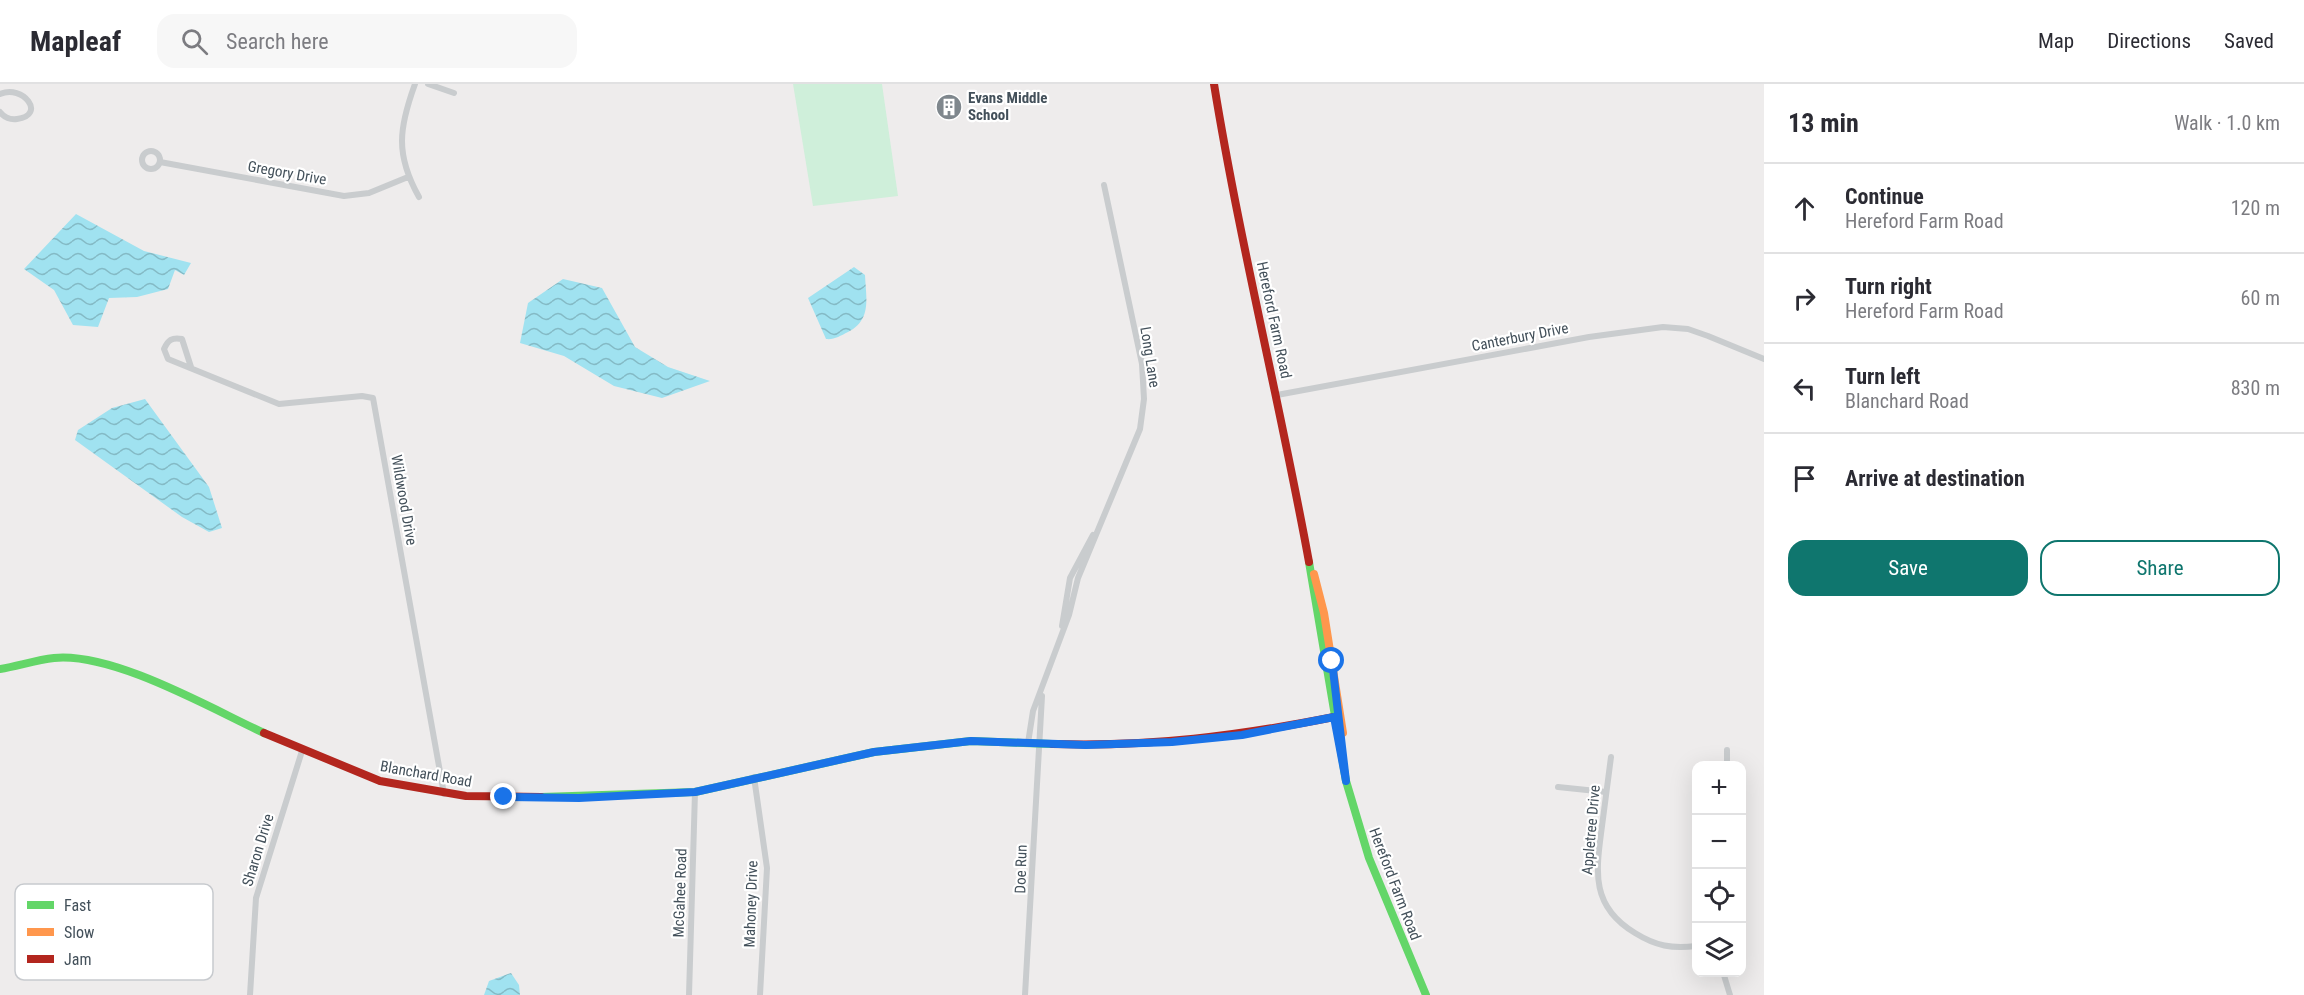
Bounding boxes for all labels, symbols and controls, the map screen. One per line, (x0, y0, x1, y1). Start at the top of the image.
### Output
search box (157, 14, 577, 68)
text: Mapleaf (30, 25, 121, 58)
icon: search (178, 25, 211, 58)
text: Search here (226, 29, 328, 54)
text: Map (2038, 29, 2074, 53)
text: Directions (2107, 29, 2191, 53)
text: Saved (2224, 29, 2274, 53)
place label: Evans Middle School (968, 89, 1048, 124)
building icon: Evans Middle School (934, 92, 964, 122)
text: 13 min (1788, 108, 1859, 138)
text: Walk · 1.0 km (2174, 111, 2280, 135)
street label: Gregory Drive (246, 157, 328, 189)
text: Continue (1845, 184, 1924, 209)
icon: ahead (1788, 192, 1821, 225)
text: 120 m (2231, 196, 2280, 220)
text: Hereford Farm Road (1845, 209, 2004, 233)
street label: Hereford Farm Road (1253, 260, 1295, 380)
text: Turn right (1845, 274, 1932, 299)
icon: right (1788, 282, 1821, 315)
text: 60 m (2241, 286, 2280, 310)
text: Hereford Farm Road (1845, 299, 2004, 323)
street label: Canterbury Drive (1470, 319, 1570, 355)
street label: Long Lane (1136, 325, 1164, 389)
text: Turn left (1845, 364, 1920, 389)
icon: left (1788, 372, 1821, 405)
text: 830 m (2231, 376, 2280, 400)
text: Blanchard Road (1845, 389, 1969, 413)
street label: Wildwood Drive (387, 453, 421, 547)
icon: arrive (1788, 462, 1821, 495)
text: Arrive at destination (1845, 466, 2025, 491)
button: Save (1788, 540, 2028, 596)
button: Share (2040, 540, 2280, 596)
route start (1318, 647, 1344, 673)
street label: Blanchard Road (379, 757, 473, 791)
map controls (1692, 761, 1746, 977)
button: + (1692, 761, 1746, 815)
route end (490, 783, 516, 809)
street label: Appletree Drive (1578, 784, 1604, 876)
street label: Sharon Drive (238, 812, 278, 888)
button: − (1692, 815, 1746, 869)
street label: Hereford Farm Road (1365, 825, 1425, 943)
street label: Doe Run (1011, 844, 1031, 894)
street label: McGahee Road (669, 848, 691, 938)
street label: Mahoney Drive (740, 860, 762, 948)
button: locate (1692, 869, 1746, 923)
legend (15, 884, 213, 980)
text: Fast (64, 896, 91, 915)
text: Slow (64, 923, 94, 942)
button: layers (1692, 923, 1746, 977)
text: Jam (64, 950, 91, 969)

